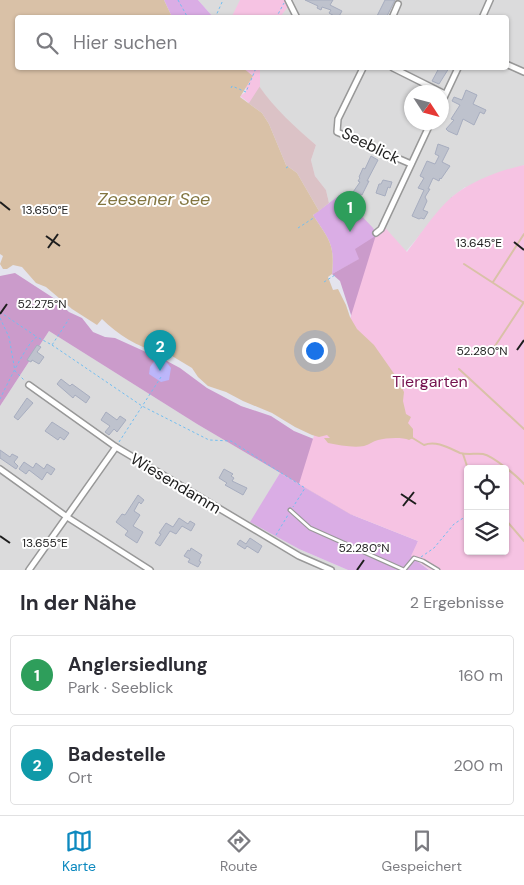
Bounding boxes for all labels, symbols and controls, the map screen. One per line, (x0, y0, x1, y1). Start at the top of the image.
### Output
search box (15, 15, 509, 70)
icon: search (33, 29, 61, 57)
text: Hier suchen (73, 30, 177, 55)
north arrow (404, 85, 449, 130)
street label: Seeblick (338, 122, 403, 169)
water label: Zeesener See (98, 187, 210, 211)
pin: 1 (334, 191, 366, 232)
text: 13.650°E (22, 202, 69, 218)
text: 13.645°E (456, 235, 502, 251)
text: 52.275°N (18, 296, 66, 312)
pin: 2 (144, 330, 176, 371)
your location (302, 338, 328, 364)
text: 52.280°N (456, 343, 508, 359)
park label: Tiergarten (392, 371, 468, 392)
street label: Wiesendamm (127, 448, 225, 519)
map controls (464, 465, 509, 555)
button: locate (464, 465, 509, 510)
button: layers (464, 510, 509, 555)
text: 13.655°E (22, 535, 68, 551)
text: 52.280°N (338, 540, 390, 556)
text: In der Nähe (20, 589, 137, 617)
text: 2 Ergebnisse (410, 592, 504, 613)
text: Anglersiedlung (68, 652, 208, 677)
text: 1 (34, 665, 40, 686)
text: 160 m (459, 665, 503, 686)
text: Park · Seeblick (68, 677, 173, 698)
text: Badestelle (68, 742, 166, 767)
text: 2 (32, 755, 42, 776)
text: 200 m (454, 755, 503, 776)
text: Ort (68, 767, 93, 788)
tab: Karte (62, 827, 96, 875)
tab: Route (220, 827, 258, 875)
tab: Gespeichert (382, 827, 462, 875)

